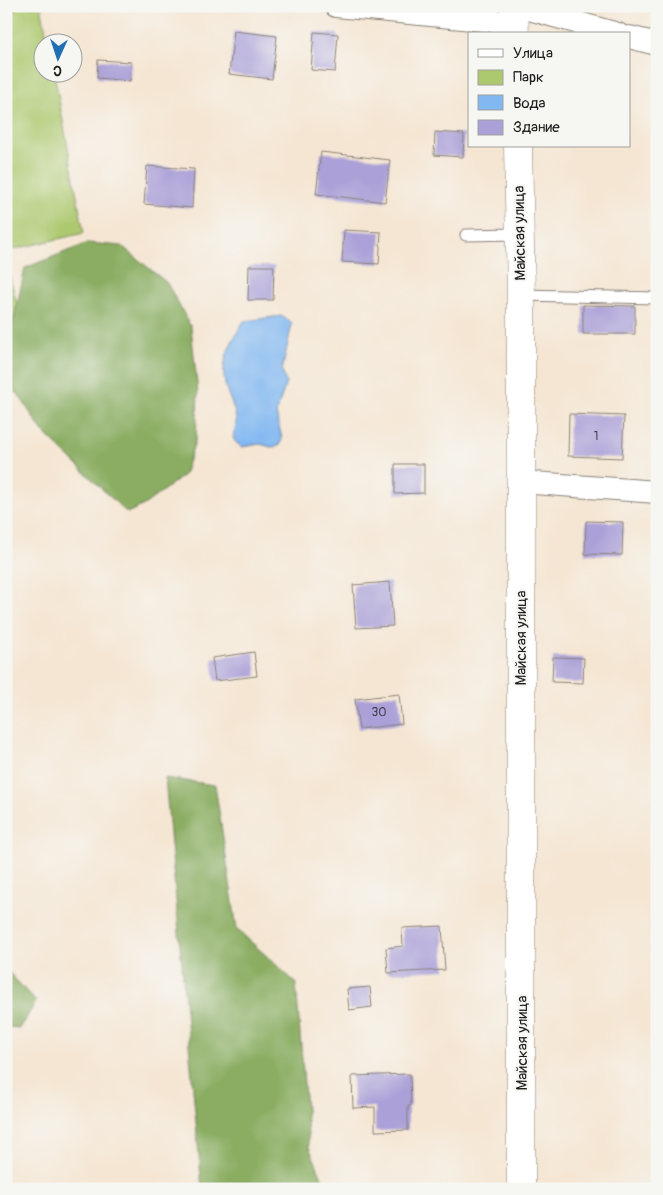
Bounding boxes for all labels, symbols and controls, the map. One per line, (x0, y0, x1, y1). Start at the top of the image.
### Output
north arrow (32, 32, 82, 82)
legend (468, 32, 630, 148)
text: Улица (513, 44, 553, 63)
text: С (52, 62, 62, 79)
text: Парк (513, 68, 544, 87)
text: Вода (513, 94, 546, 113)
text: Здание (513, 118, 560, 137)
street label: Майская улица (510, 185, 530, 281)
house number: 1 (594, 429, 598, 444)
street label: Майская улица (512, 590, 531, 685)
house number: 30 (372, 705, 386, 720)
street label: Майская улица (513, 995, 532, 1090)

